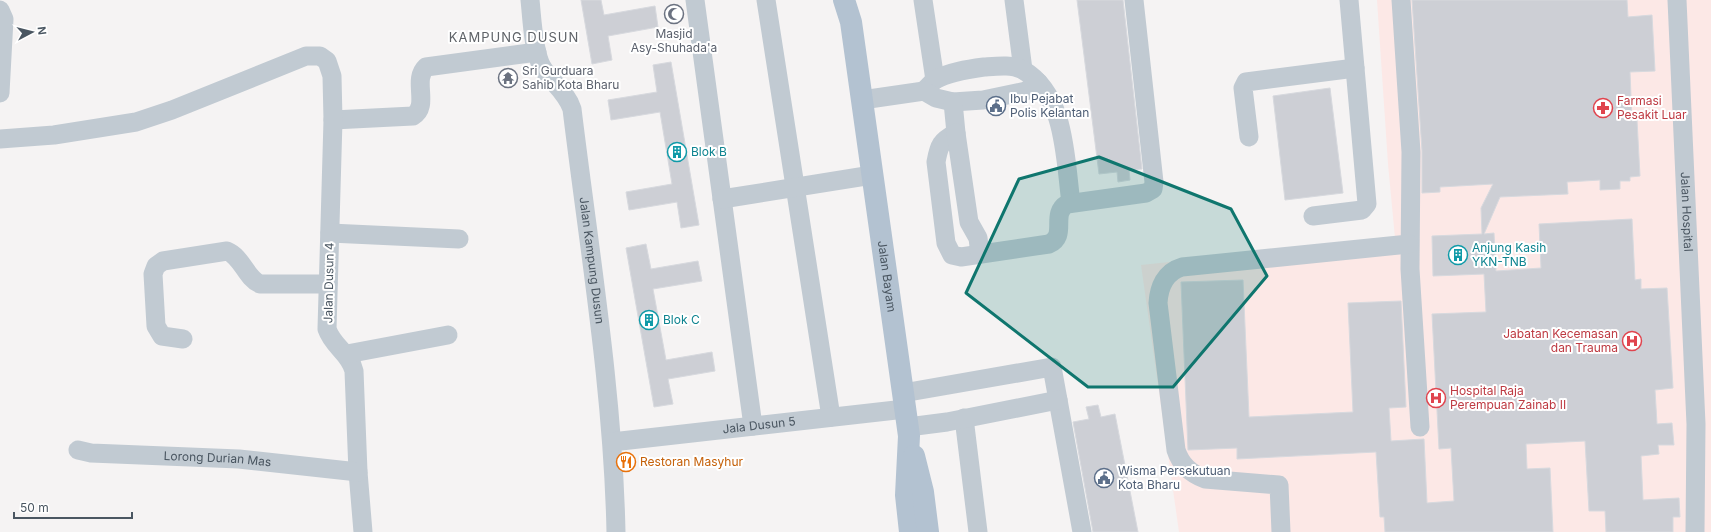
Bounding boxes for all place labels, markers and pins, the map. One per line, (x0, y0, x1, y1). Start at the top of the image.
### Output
mosque icon: Masjid Asy-Shuhada'a (663, 3, 685, 25)
place label: Masjid Asy-Shuhada'a (631, 26, 717, 55)
place label: Sri Gurduara Sahib Kota Bharu (522, 63, 619, 92)
temple icon: Sri Gurduara Sahib Kota Bharu (497, 67, 519, 89)
place label: Ibu Pejabat Polis Kelantan (1010, 91, 1089, 120)
place label: Farmasi Pesakit Luar (1617, 93, 1687, 122)
public building icon: Ibu Pejabat Polis Kelantan (985, 95, 1007, 117)
pharmacy icon: Farmasi Pesakit Luar (1592, 97, 1614, 119)
building icon: Blok B (666, 141, 688, 163)
place label: Blok B (691, 144, 727, 159)
place label: Anjung Kasih YKN-TNB (1472, 240, 1546, 269)
building icon: Anjung Kasih YKN-TNB (1447, 244, 1469, 266)
building icon: Blok C (638, 309, 660, 331)
place label: Blok C (663, 312, 700, 327)
place label: Jabatan Kecemasan dan Trauma (1503, 326, 1618, 355)
hospital icon: Jabatan Kecemasan dan Trauma (1621, 330, 1643, 352)
place label: Hospital Raja Perempuan Zainab II (1450, 383, 1566, 412)
hospital icon: Hospital Raja Perempuan Zainab II (1425, 387, 1447, 409)
restaurant icon: Restoran Masyhur (615, 451, 637, 473)
place label: Restoran Masyhur (640, 454, 744, 469)
place label: Wisma Persekutuan Kota Bharu (1118, 463, 1231, 492)
public building icon: Wisma Persekutuan Kota Bharu (1093, 467, 1115, 489)

